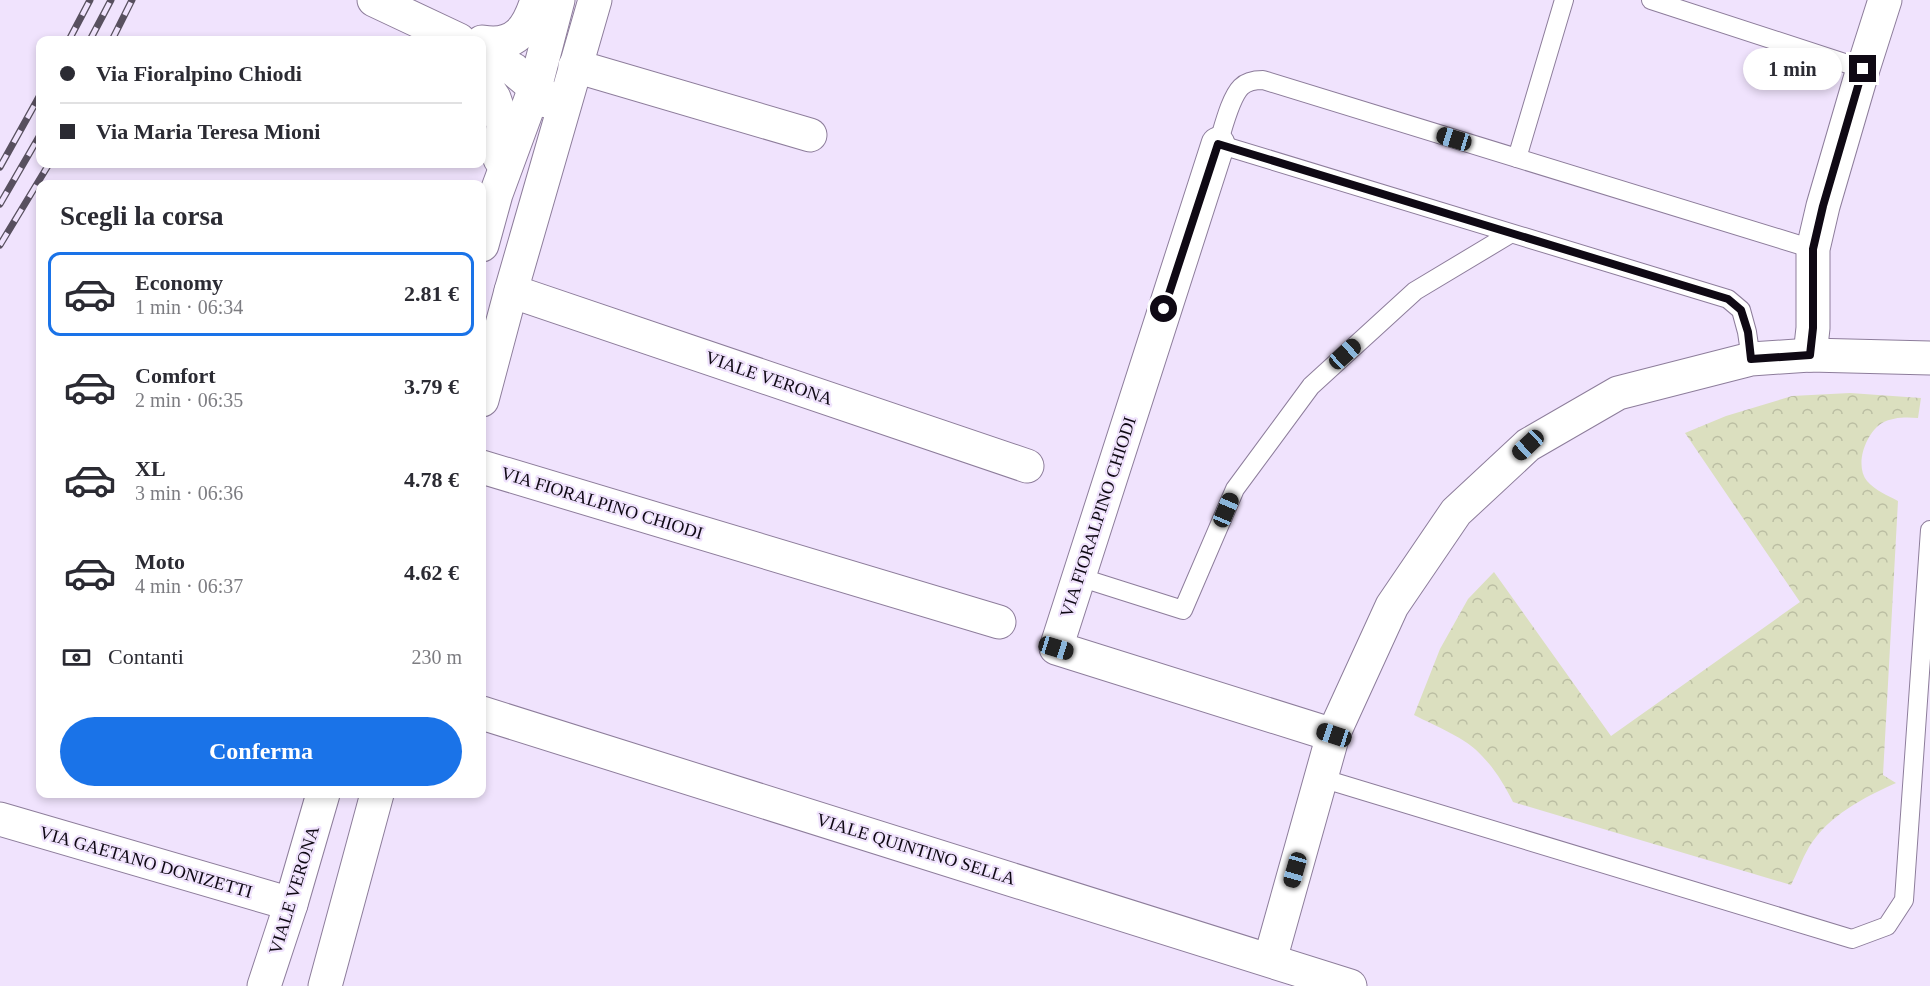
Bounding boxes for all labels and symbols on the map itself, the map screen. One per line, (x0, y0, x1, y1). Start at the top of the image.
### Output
callout: 1 min (1743, 48, 1842, 90)
route end (1849, 55, 1876, 82)
car (1434, 125, 1474, 153)
route start (1150, 295, 1177, 322)
car (1326, 335, 1364, 373)
street label: VIALE VERONA (703, 347, 835, 409)
street label: VIA FIORALPINO CHIODI (1056, 414, 1140, 620)
car (1509, 426, 1547, 464)
street label: VIA FIORALPINO CHIODI (499, 463, 705, 543)
car (1211, 490, 1241, 530)
car (1036, 634, 1076, 662)
car (1314, 721, 1354, 749)
street label: VIALE QUINTINO SELLA (814, 809, 1018, 889)
street label: VIA GAETANO DONIZETTI (37, 822, 255, 902)
street label: VIALE VERONA (265, 823, 323, 957)
car (1281, 850, 1309, 890)

